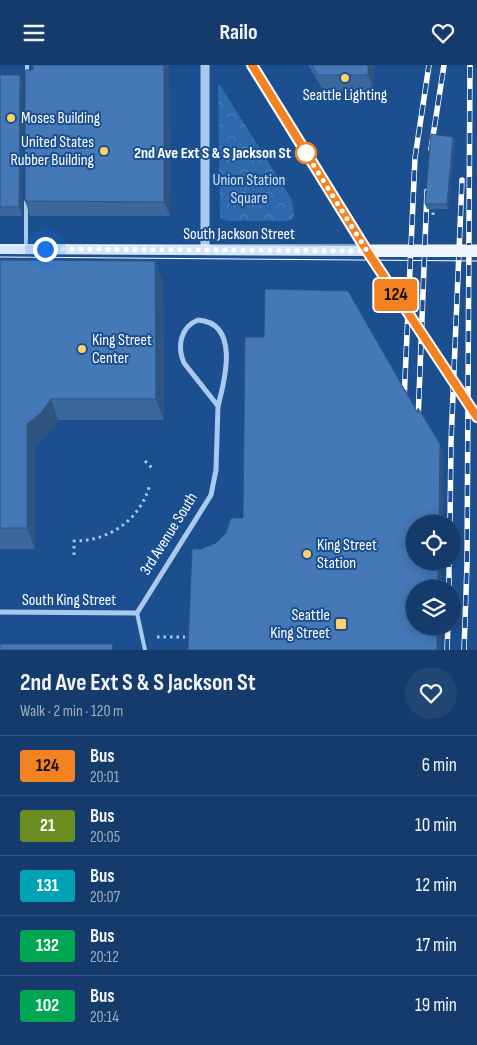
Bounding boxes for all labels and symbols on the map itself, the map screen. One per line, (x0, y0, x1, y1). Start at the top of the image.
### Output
marker: Seattle Lighting (339, 72, 351, 84)
place label: Seattle Lighting (303, 86, 387, 105)
place label: Moses Building (21, 109, 100, 128)
marker: Moses Building (5, 112, 17, 124)
place label: United States Rubber Building (10, 133, 94, 170)
marker: 2nd Ave Ext S & S Jackson St (295, 142, 317, 164)
place label: 2nd Ave Ext S & S Jackson St (134, 144, 291, 163)
marker: United States Rubber Building (98, 145, 110, 157)
park label: Union Station Square (213, 171, 285, 208)
street label: South Jackson Street (183, 225, 295, 244)
your location (33, 237, 58, 262)
line badge: 124 (367, 279, 425, 311)
place label: King Street Center (92, 331, 152, 368)
marker: King Street Center (76, 343, 88, 355)
street label: 3rd Avenue South (136, 489, 202, 579)
place label: King Street Station (317, 536, 377, 573)
marker: King Street Station (301, 548, 313, 560)
street label: South King Street (22, 591, 116, 610)
place label: Seattle King Street (270, 606, 330, 643)
marker: Seattle King Street (334, 617, 348, 631)

